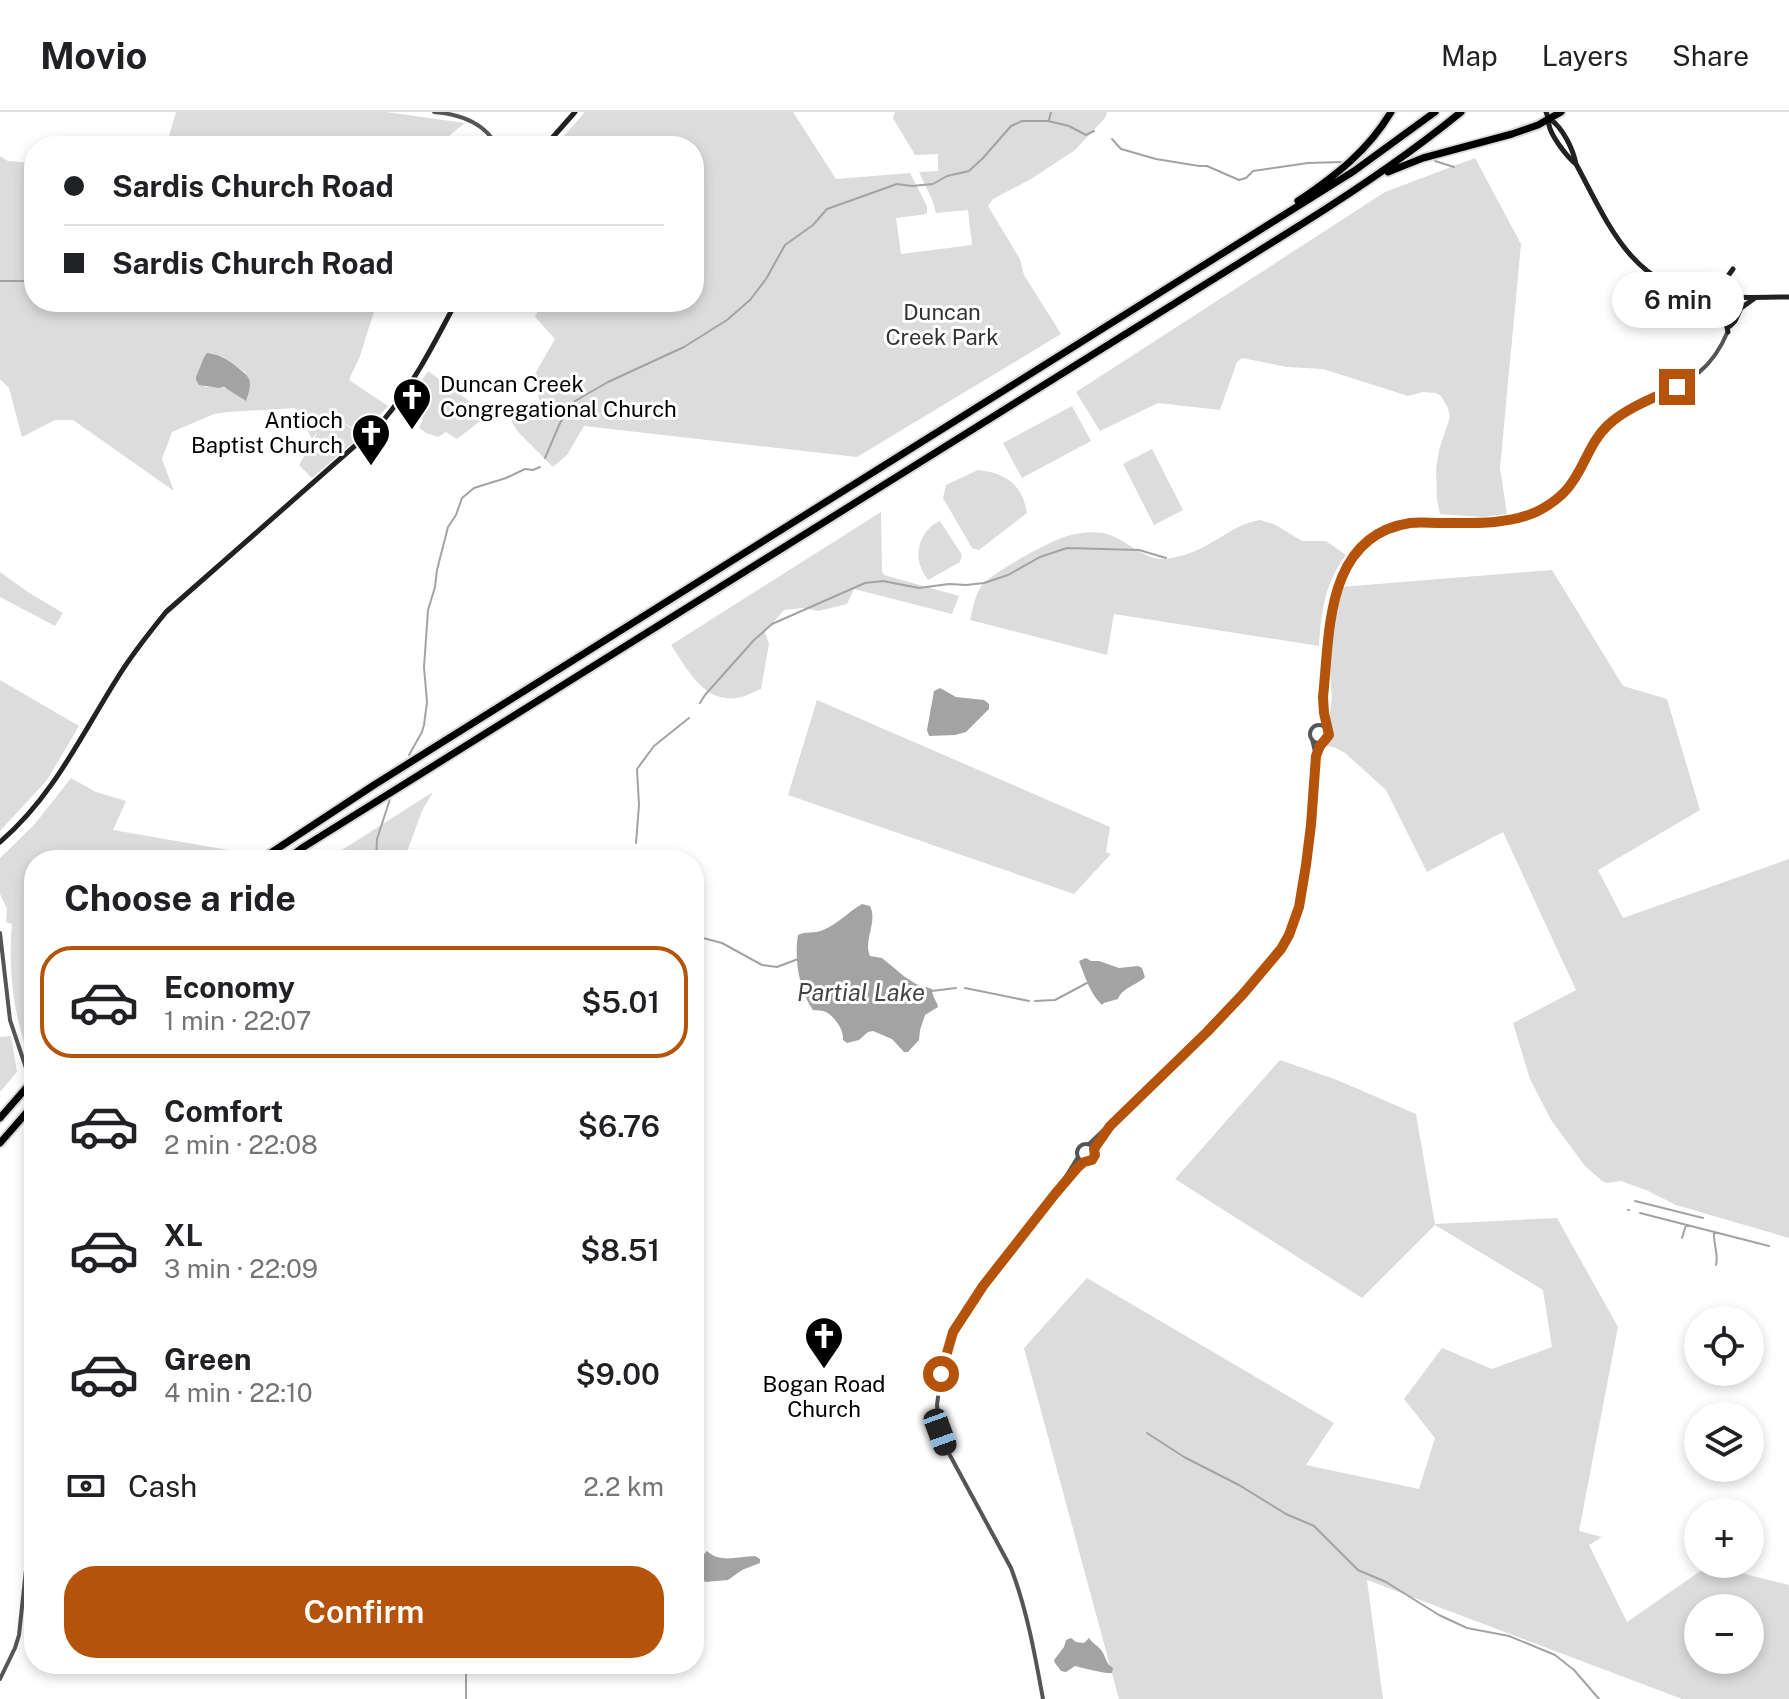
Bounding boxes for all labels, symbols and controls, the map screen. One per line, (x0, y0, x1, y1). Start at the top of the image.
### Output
text: Movio (40, 33, 147, 78)
text: Map (1441, 39, 1498, 72)
text: Layers (1542, 39, 1628, 72)
text: Share (1672, 39, 1749, 72)
text: Sardis Church Road (112, 168, 394, 204)
text: Sardis Church Road (112, 245, 394, 281)
callout: 6 min (1611, 271, 1743, 327)
text: 6 min (1644, 284, 1712, 315)
park label: Duncan Creek Park (885, 299, 999, 350)
route end (1659, 369, 1695, 405)
place label: Duncan Creek Congregational Church (440, 371, 677, 422)
church icon: Duncan Creek Congregational Church (391, 376, 433, 431)
place label: Antioch Baptist Church (191, 407, 343, 458)
church icon: Antioch Baptist Church (350, 412, 392, 467)
text: Choose a ride (64, 877, 296, 919)
icon: car (68, 966, 140, 1038)
text: Economy (164, 969, 295, 1005)
water label: Partial Lake (797, 978, 925, 1006)
text: $5.01 (581, 984, 660, 1020)
text: 1 min · 22:07 (164, 1005, 311, 1036)
icon: car (68, 1090, 140, 1162)
text: Comfort (164, 1093, 283, 1129)
text: $6.76 (578, 1108, 660, 1144)
text: 2 min · 22:08 (164, 1129, 318, 1160)
icon: car (68, 1214, 140, 1286)
text: XL (164, 1217, 203, 1253)
text: $8.51 (580, 1232, 660, 1268)
text: 3 min · 22:09 (164, 1253, 318, 1284)
map controls (1684, 1306, 1764, 1674)
button: locate (1684, 1306, 1764, 1386)
church icon: Bogan Road Church (803, 1315, 845, 1370)
icon: car (68, 1338, 140, 1410)
text: Green (164, 1341, 251, 1377)
text: $9.00 (575, 1356, 660, 1392)
route start (923, 1356, 959, 1392)
place label: Bogan Road Church (763, 1371, 885, 1422)
text: 4 min · 22:10 (164, 1377, 313, 1408)
button: layers (1684, 1402, 1764, 1482)
car (921, 1405, 959, 1459)
icon: cash (64, 1464, 108, 1508)
text: Cash (128, 1468, 197, 1504)
text: 2.2 km (583, 1471, 664, 1502)
button: + (1684, 1498, 1764, 1578)
button: Confirm (64, 1566, 664, 1658)
button: − (1684, 1594, 1764, 1674)

